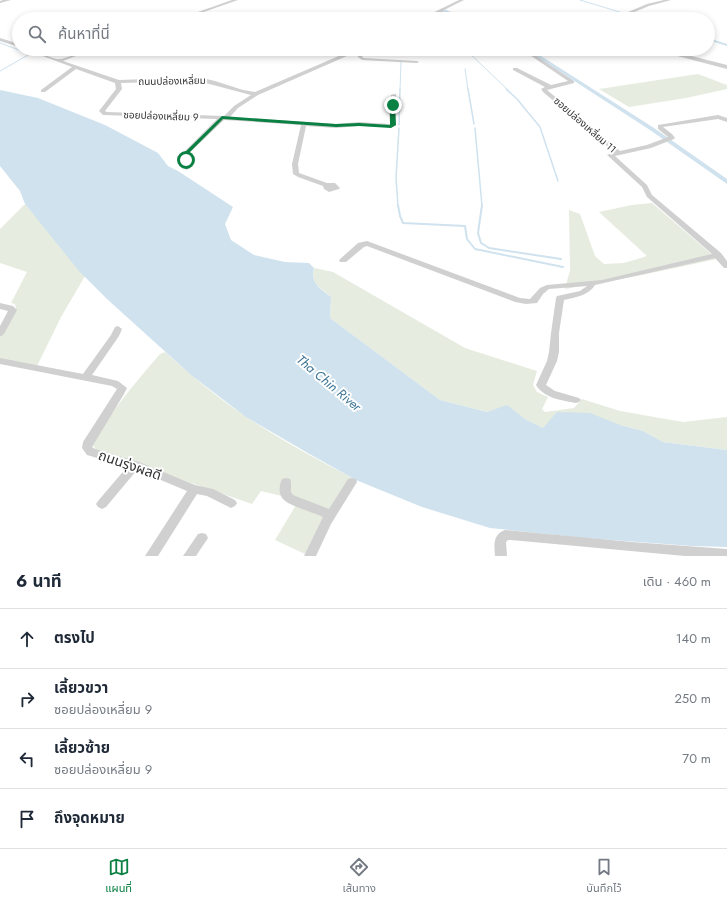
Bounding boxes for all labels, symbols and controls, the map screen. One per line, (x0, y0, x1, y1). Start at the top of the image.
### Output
search box (12, 12, 715, 56)
icon: search (26, 23, 48, 45)
text: ค้นหาที่นี่ (58, 23, 110, 45)
street label: ถนนปล่องเหลี่ยม (138, 73, 206, 89)
street label: ซอยปล่องเหลี่ยม 11 (550, 94, 620, 156)
route end (384, 96, 402, 114)
street label: ซอยปล่องเหลี่ยม 9 (123, 107, 199, 125)
route start (177, 151, 195, 169)
water label: Tha Chin River (293, 350, 366, 416)
street label: ถนนรุ่งผลดี (96, 445, 164, 485)
text: 6 นาที (16, 569, 62, 593)
text: เดิน · 460 m (643, 572, 711, 591)
text: ตรงไป (54, 627, 95, 649)
icon: ahead (16, 628, 38, 650)
text: 140 m (676, 629, 711, 648)
text: เลี้ยวขวา (54, 677, 108, 699)
icon: right (16, 688, 38, 710)
text: 250 m (674, 689, 711, 708)
text: ซอยปล่องเหลี่ยม 9 (54, 700, 152, 719)
text: เลี้ยวซ้าย (54, 737, 110, 759)
icon: left (16, 748, 38, 770)
text: 70 m (682, 749, 711, 768)
text: ซอยปล่องเหลี่ยม 9 (54, 760, 152, 779)
text: ถึงจุดหมาย (54, 807, 125, 829)
icon: arrive (16, 808, 38, 830)
tab: แผนที่ (105, 856, 132, 897)
tab: เส้นทาง (343, 856, 376, 897)
tab: บันทึกไว้ (586, 856, 622, 897)

